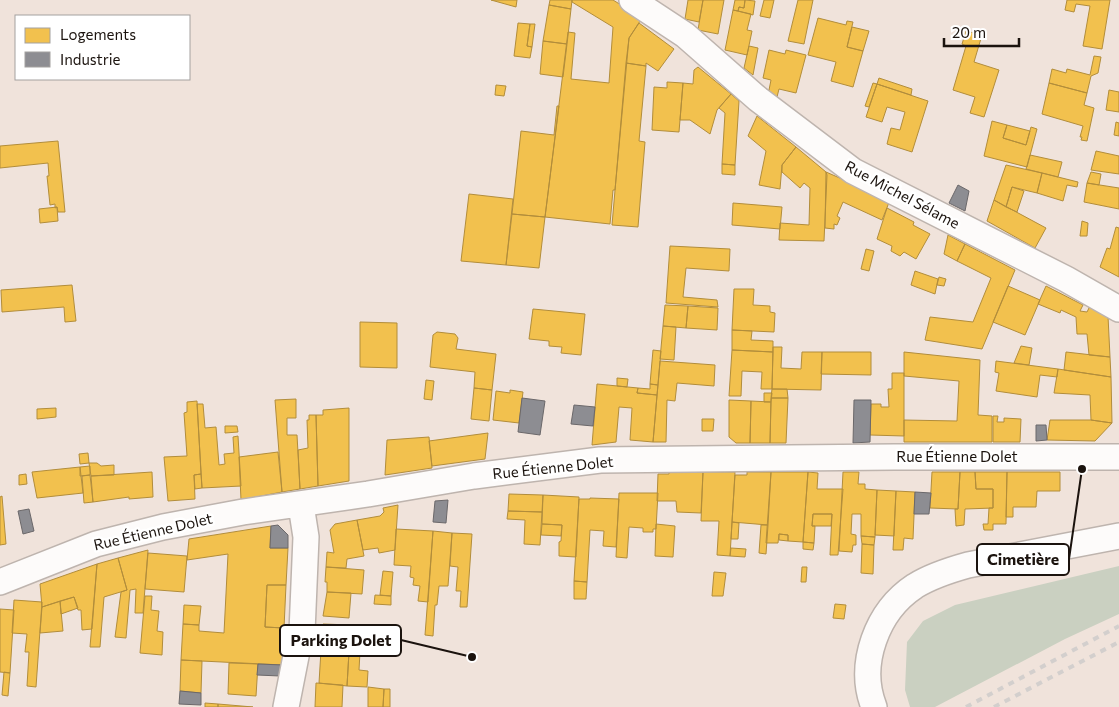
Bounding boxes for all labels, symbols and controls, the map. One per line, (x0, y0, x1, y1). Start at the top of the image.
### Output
legend (15, 15, 190, 80)
scale bar (944, 15, 1019, 47)
text: 20 m (952, 23, 986, 41)
text: Logements (60, 25, 136, 43)
text: Industrie (60, 50, 121, 68)
street label: Rue Michel Sélame (842, 156, 963, 232)
street label: Rue Étienne Dolet (896, 446, 1018, 465)
street label: Rue Étienne Dolet (491, 451, 614, 482)
street label: Rue Étienne Dolet (91, 508, 214, 553)
callout: Cimetière (977, 544, 1069, 575)
text: Cimetière (987, 549, 1059, 568)
callout: Parking Dolet (280, 625, 401, 656)
text: Parking Dolet (291, 630, 392, 649)

